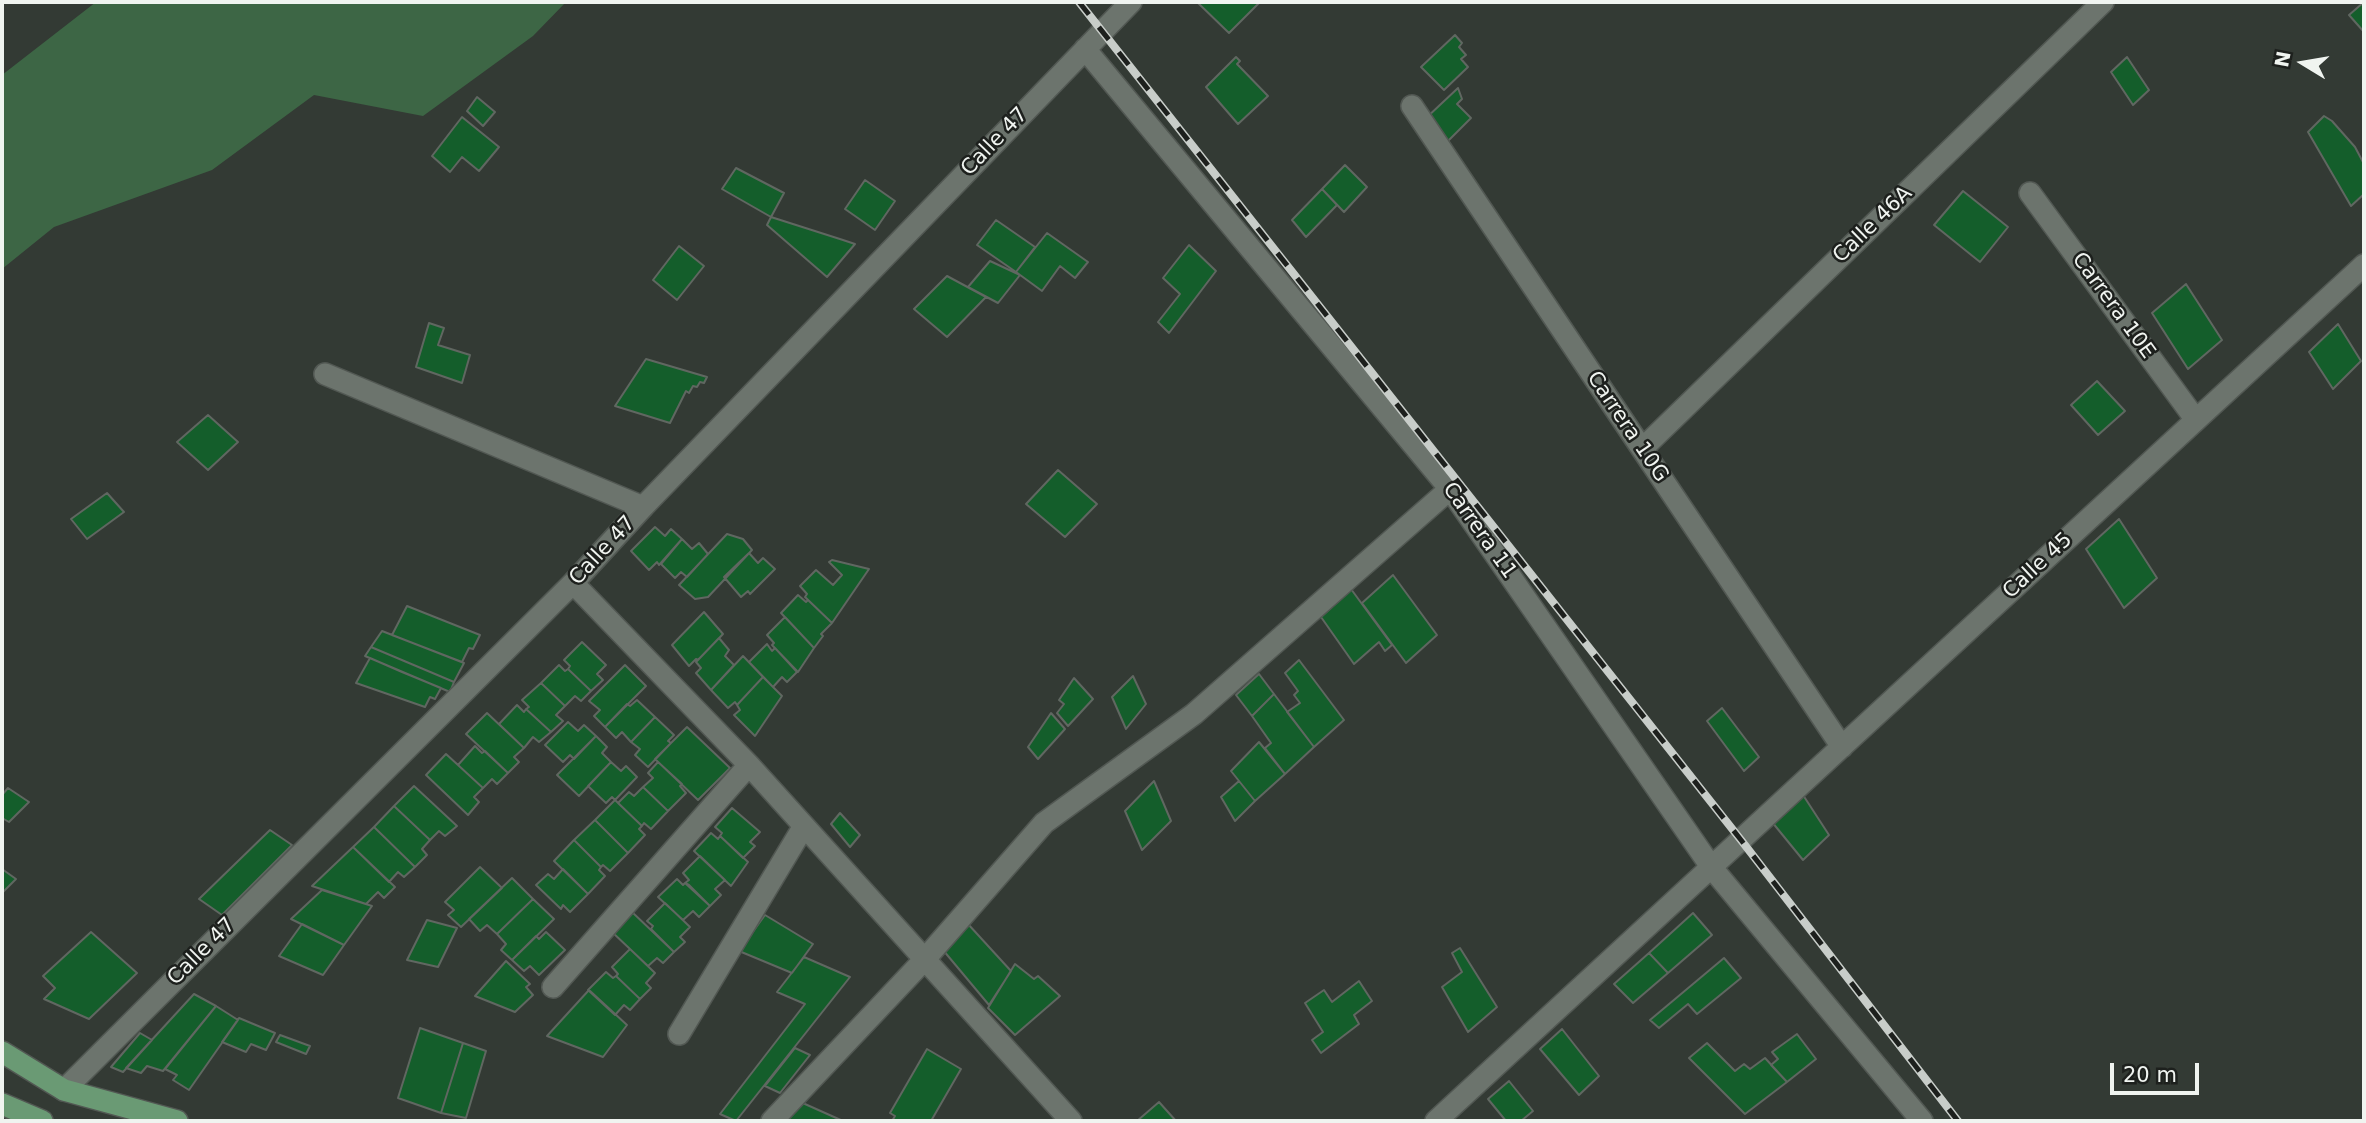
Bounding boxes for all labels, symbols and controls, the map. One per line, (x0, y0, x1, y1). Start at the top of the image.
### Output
north arrow (2268, 28, 2338, 98)
text: N (2270, 49, 2295, 69)
street label: Calle 47 (956, 102, 1034, 182)
street label: Calle 46A (1828, 181, 1918, 269)
street label: Carrera 10E (2066, 248, 2160, 364)
street label: Carrera 10G (1581, 367, 1673, 487)
street label: Carrera 11 (1437, 478, 1521, 584)
street label: Calle 47 (565, 511, 641, 591)
street label: Calle 45 (1998, 528, 2078, 604)
street label: Calle 47 (163, 913, 241, 991)
scale bar (2114, 1050, 2203, 1094)
text: 20 m (2123, 1063, 2177, 1087)

